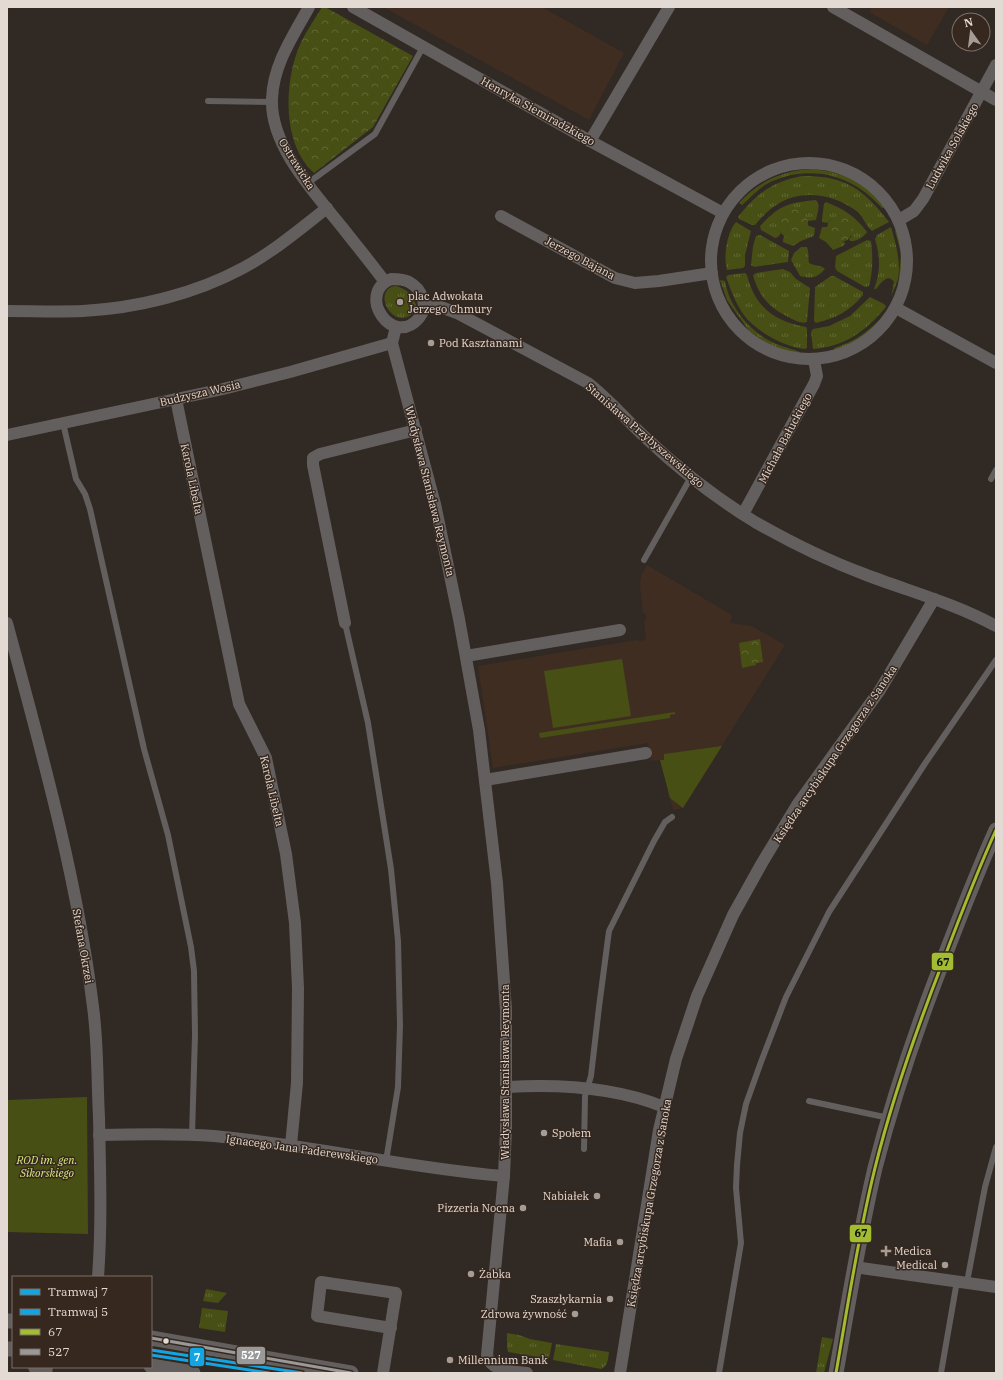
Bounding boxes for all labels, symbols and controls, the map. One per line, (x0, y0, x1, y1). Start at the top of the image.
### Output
north arrow (951, 12, 991, 52)
text: N (963, 14, 975, 30)
street label: Henryka Siemiradzkiego (478, 74, 598, 148)
street label: Ludwika Solskiego (923, 101, 981, 191)
street label: Ostrawicka (276, 136, 318, 192)
street label: Jerzego Bajana (543, 234, 617, 282)
place label: plac Adwokata Jerzego Chmury (408, 289, 492, 316)
marker: plac Adwokata Jerzego Chmury (395, 297, 405, 307)
place label: Pod Kasztanami (439, 336, 523, 350)
marker: Pod Kasztanami (426, 338, 436, 348)
street label: Budzysza Wosia (158, 377, 242, 409)
street label: Stanisława Przybyszewskiego (583, 380, 707, 490)
street label: Michała Bałuckiego (755, 390, 815, 486)
street label: Władysława Stanisława Reymonta (402, 404, 458, 578)
street label: Karola Libelta (178, 442, 206, 516)
street label: Księdza arcybiskupa Grzegorza z Sanoka (770, 662, 900, 846)
street label: Karola Libelta (257, 754, 287, 828)
street label: Stefana Okrzei (70, 908, 97, 985)
line badge: 67 (931, 952, 954, 971)
text: 67 (936, 955, 950, 969)
street label: Władysława Stanisława Reymonta (498, 984, 512, 1160)
street label: Księdza arcybiskupa Grzegorza z Sanoka (624, 1098, 674, 1308)
place label: Społem (552, 1126, 592, 1140)
marker: Społem (539, 1128, 549, 1138)
street label: Ignacego Jana Paderewskiego (225, 1131, 379, 1167)
park label: ROD im. gen. Sikorskiego (16, 1153, 77, 1180)
place label: Nabiałek (543, 1189, 590, 1203)
marker: Nabiałek (592, 1191, 602, 1201)
place label: Pizzeria Nocna (437, 1201, 515, 1215)
marker: Pizzeria Nocna (518, 1203, 528, 1213)
line badge: 67 (849, 1224, 872, 1243)
text: 67 (854, 1226, 868, 1240)
place label: Mafia (583, 1235, 612, 1249)
marker: Mafia (615, 1237, 625, 1247)
place label: Medica (894, 1244, 931, 1258)
marker: Medica (881, 1246, 891, 1256)
place label: Medical (896, 1258, 937, 1272)
marker: Medical (940, 1260, 950, 1270)
place label: Żabka (479, 1267, 511, 1281)
marker: Żabka (466, 1269, 476, 1279)
legend (12, 1276, 152, 1368)
text: Tramwaj 7 (48, 1284, 108, 1299)
place label: Szaszłykarnia (530, 1292, 602, 1306)
marker: Szaszłykarnia (605, 1294, 615, 1304)
text: Tramwaj 5 (48, 1304, 108, 1319)
place label: Zdrowa żywność (481, 1307, 567, 1321)
marker: Zdrowa żywność (570, 1309, 580, 1319)
text: 67 (48, 1324, 62, 1339)
unlabelled marker (161, 1336, 171, 1346)
text: 527 (48, 1344, 70, 1359)
line badge: 527 (236, 1346, 266, 1365)
line badge: 7 (189, 1347, 205, 1367)
text: 527 (241, 1348, 261, 1362)
text: 7 (194, 1350, 200, 1364)
place label: Millennium Bank (458, 1353, 548, 1367)
marker: Millennium Bank (445, 1355, 455, 1365)

